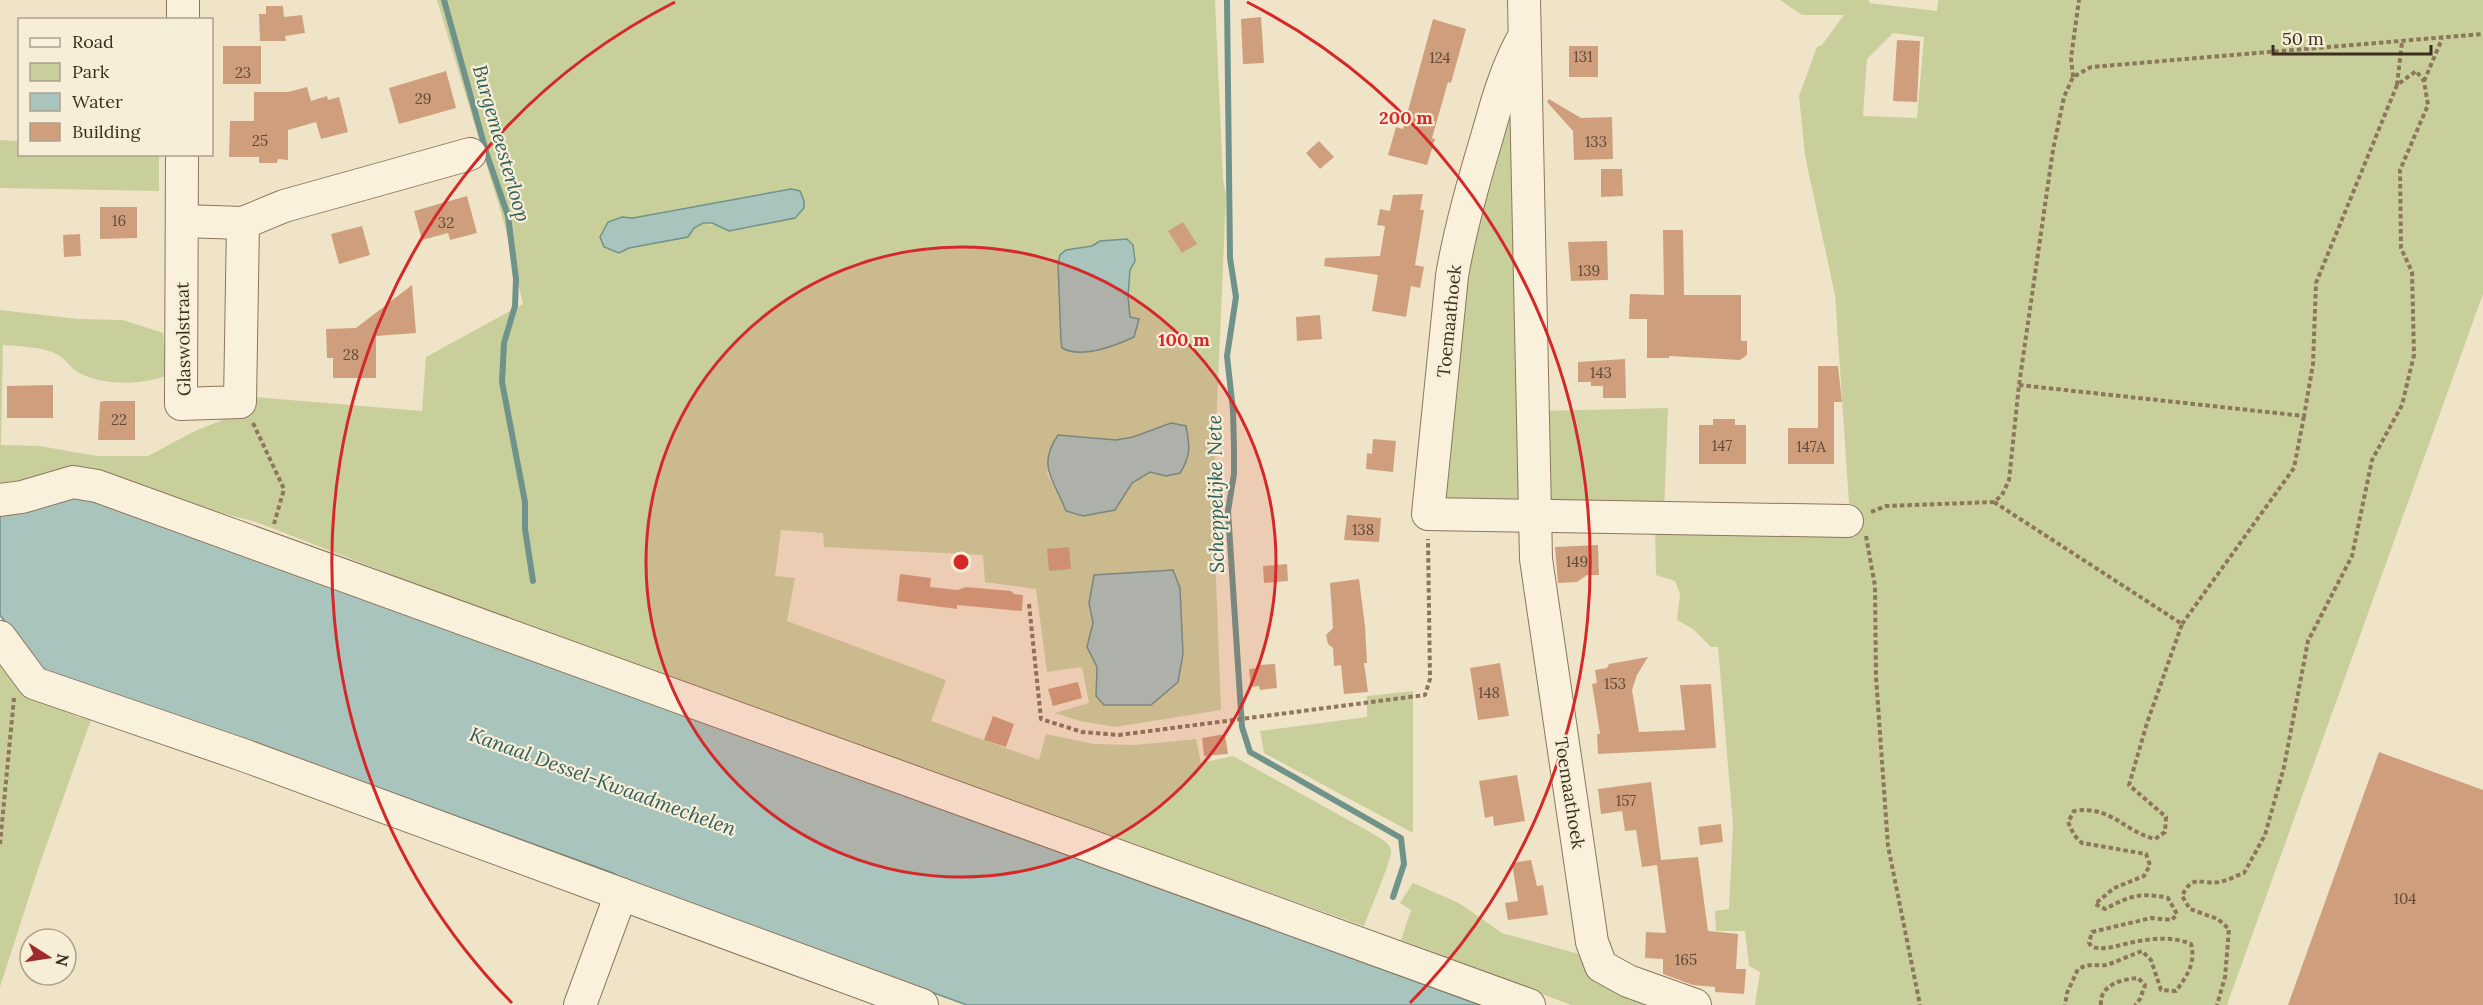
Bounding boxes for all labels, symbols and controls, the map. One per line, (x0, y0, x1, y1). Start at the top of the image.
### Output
legend (18, 18, 213, 156)
scale bar (2273, 18, 2430, 56)
text: 50 m (2282, 27, 2324, 50)
text: Road (72, 30, 114, 53)
house number: 131 (1573, 47, 1593, 66)
house number: 124 (1429, 48, 1451, 67)
text: Park (72, 60, 110, 83)
water label: Burgemeesterloop (468, 62, 536, 224)
house number: 23 (235, 63, 251, 82)
house number: 29 (415, 89, 431, 108)
text: Water (72, 90, 123, 113)
text: 200 m (1379, 106, 1433, 129)
text: Building (72, 120, 142, 143)
house number: 25 (252, 131, 268, 150)
house number: 133 (1585, 132, 1607, 151)
house number: 16 (112, 211, 126, 230)
house number: 32 (438, 213, 454, 232)
house number: 139 (1578, 261, 1600, 280)
street label: Toemaathoek (1432, 263, 1466, 378)
street label: Glaswolstraat (171, 282, 195, 396)
text: 100 m (1158, 328, 1210, 351)
house number: 28 (343, 345, 359, 364)
house number: 143 (1590, 363, 1612, 382)
house number: 22 (111, 410, 127, 429)
water label: Scheppelijke Nete (1201, 415, 1229, 573)
house number: 147 (1712, 436, 1732, 455)
house number: 147A (1796, 437, 1826, 456)
house number: 138 (1352, 520, 1374, 539)
centre of rings (951, 552, 971, 572)
house number: 149 (1566, 552, 1588, 571)
house number: 153 (1604, 674, 1626, 693)
house number: 148 (1478, 683, 1500, 702)
water label: Kanaal Dessel-Kwaadmechelen (466, 721, 740, 841)
street label: Toemaathoek (1550, 735, 1590, 851)
house number: 157 (1616, 791, 1636, 810)
house number: 104 (2394, 889, 2416, 908)
north arrow (18, 927, 78, 987)
house number: 165 (1675, 950, 1697, 969)
text: N (52, 952, 74, 968)

